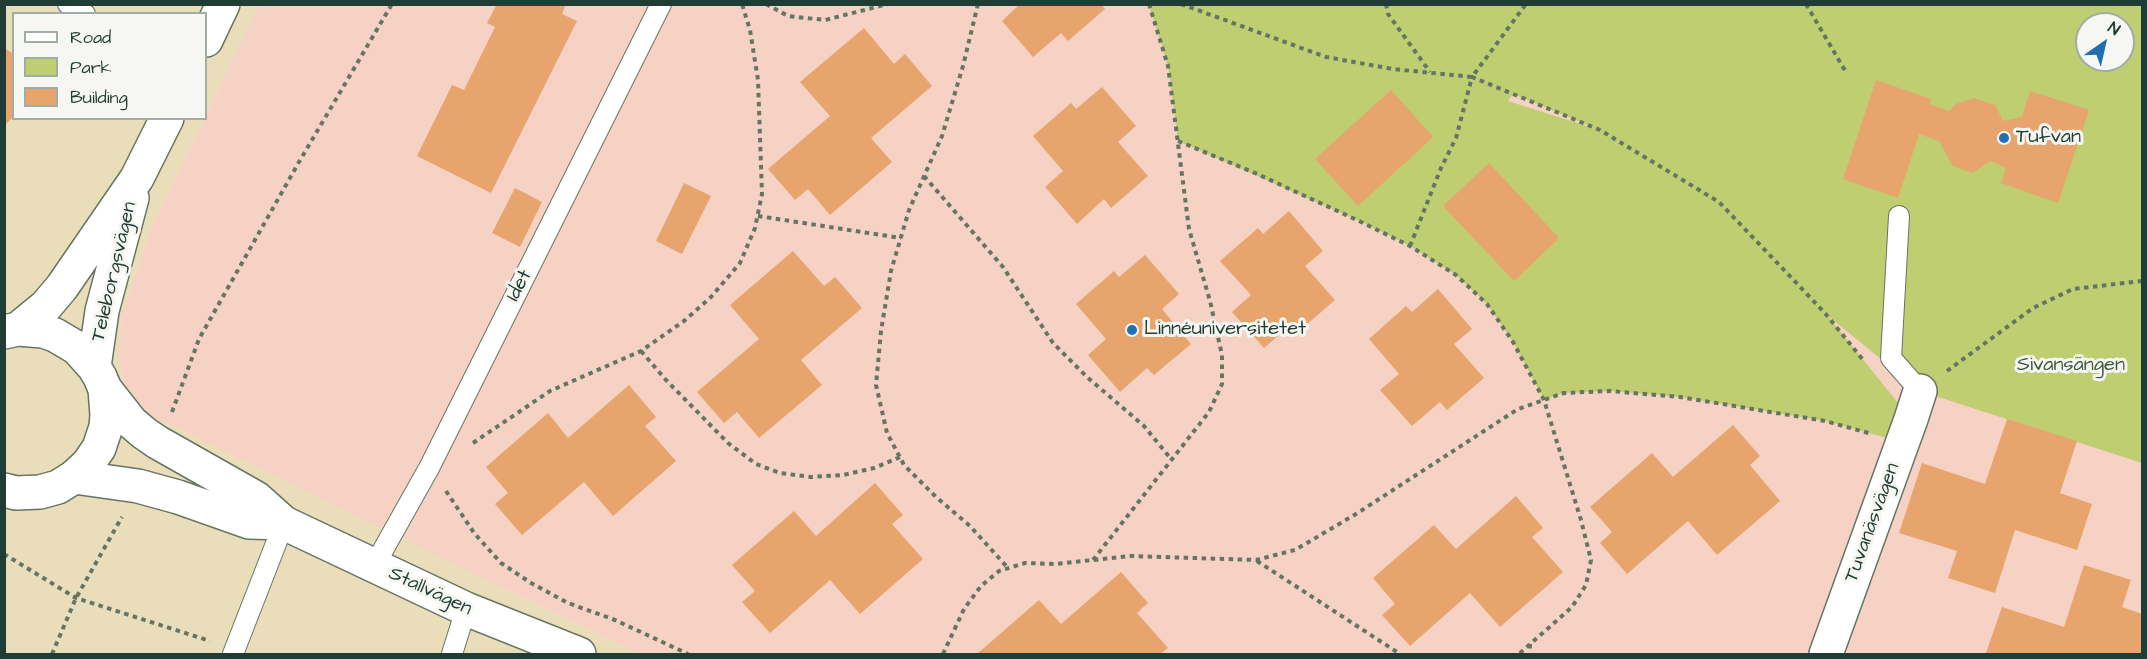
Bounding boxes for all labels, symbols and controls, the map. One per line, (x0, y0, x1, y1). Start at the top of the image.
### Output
legend (12, 12, 207, 120)
north arrow (2075, 12, 2135, 72)
text: N (2104, 17, 2124, 41)
text: Road (70, 25, 111, 50)
text: Park (70, 55, 112, 80)
text: Building (70, 85, 128, 110)
place label: Tufvan (2016, 126, 2081, 150)
marker: Tufvan (1997, 131, 2011, 145)
street label: Teleborgsvägen (87, 200, 143, 344)
street label: Idet (502, 266, 538, 306)
place label: Linnéuniversitetet (1144, 318, 1306, 342)
marker: Linnéuniversitetet (1125, 323, 1139, 337)
park label: Sivansängen (2017, 354, 2125, 378)
street label: Tuvanäsvägen (1840, 460, 1906, 586)
street label: Stallvägen (385, 562, 475, 622)

